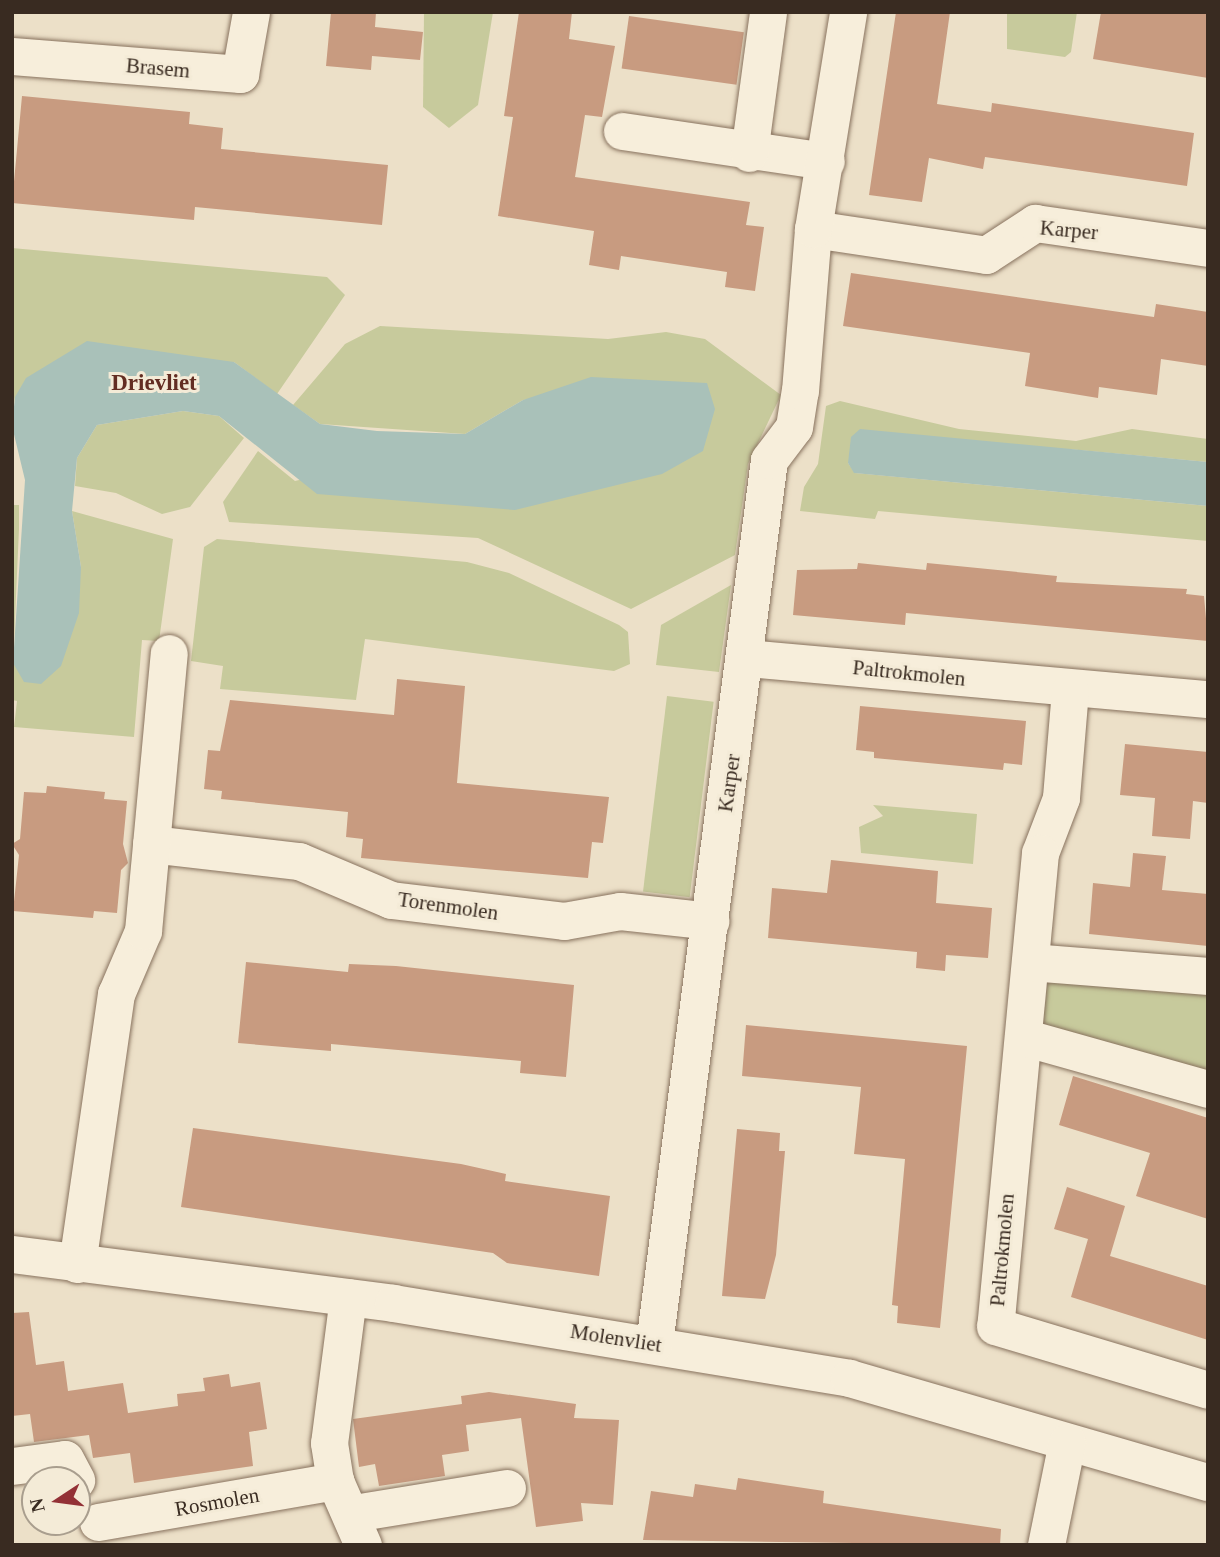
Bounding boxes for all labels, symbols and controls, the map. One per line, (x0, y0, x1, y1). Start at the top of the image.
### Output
street label: Brasem (125, 53, 191, 83)
street label: Karper (1039, 215, 1099, 245)
district label: Drievliet (111, 369, 197, 397)
street label: Paltrokmolen (851, 655, 967, 691)
street label: Karper (712, 752, 746, 814)
street label: Torenmolen (396, 886, 500, 926)
street label: Paltrokmolen (985, 1193, 1019, 1307)
street label: Molenvliet (569, 1318, 663, 1358)
north arrow (21, 1466, 91, 1536)
street label: Rosmolen (173, 1482, 261, 1522)
text: N (25, 1496, 49, 1514)

